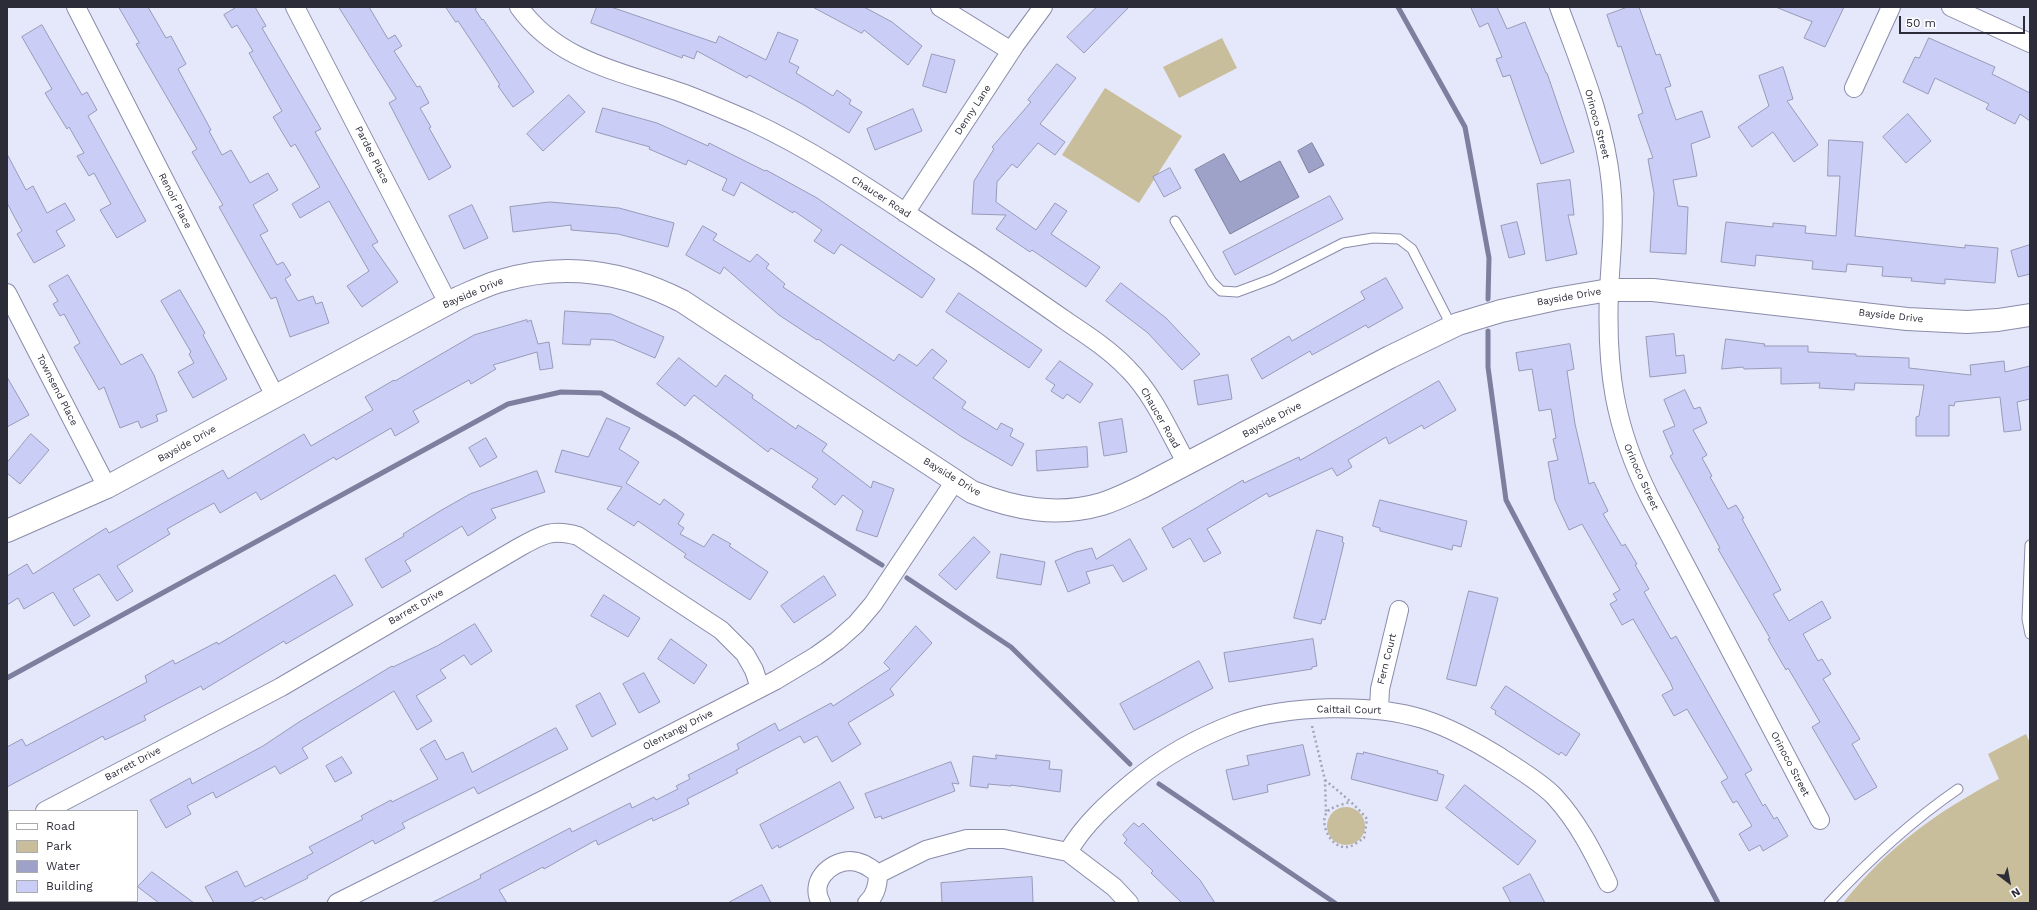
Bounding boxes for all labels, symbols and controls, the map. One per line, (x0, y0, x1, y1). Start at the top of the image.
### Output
scale bar (1901, 8, 2027, 34)
text: 50 m (1906, 16, 1936, 30)
street label: Denny Lane (952, 83, 994, 137)
street label: Orinoco Street (1582, 88, 1612, 160)
street label: Pardee Place (352, 124, 392, 186)
street label: Renoir Place (156, 171, 194, 231)
street label: Chaucer Road (849, 173, 913, 221)
street label: Bayside Drive (441, 275, 505, 311)
street label: Bayside Drive (1536, 285, 1602, 309)
street label: Bayside Drive (1858, 307, 1924, 325)
street label: Townsend Place (34, 352, 80, 428)
street label: Chaucer Road (1138, 385, 1182, 451)
street label: Bayside Drive (1240, 399, 1304, 441)
street label: Bayside Drive (156, 423, 218, 465)
street label: Orinoco Street (1621, 442, 1661, 512)
street label: Bayside Drive (921, 455, 983, 499)
street label: Barrett Drive (386, 586, 446, 628)
street label: Fern Court (1375, 632, 1399, 686)
street label: Caittail Court (1317, 703, 1381, 717)
street label: Olentangy Drive (641, 707, 715, 753)
street label: Orinoco Street (1768, 730, 1812, 798)
street label: Barrett Drive (103, 744, 163, 784)
legend (8, 810, 138, 902)
text: Road (46, 819, 75, 833)
text: Park (46, 839, 72, 853)
text: Water (46, 859, 80, 873)
north arrow (1989, 862, 2029, 902)
text: Building (46, 879, 93, 893)
text: N (2009, 885, 2023, 900)

